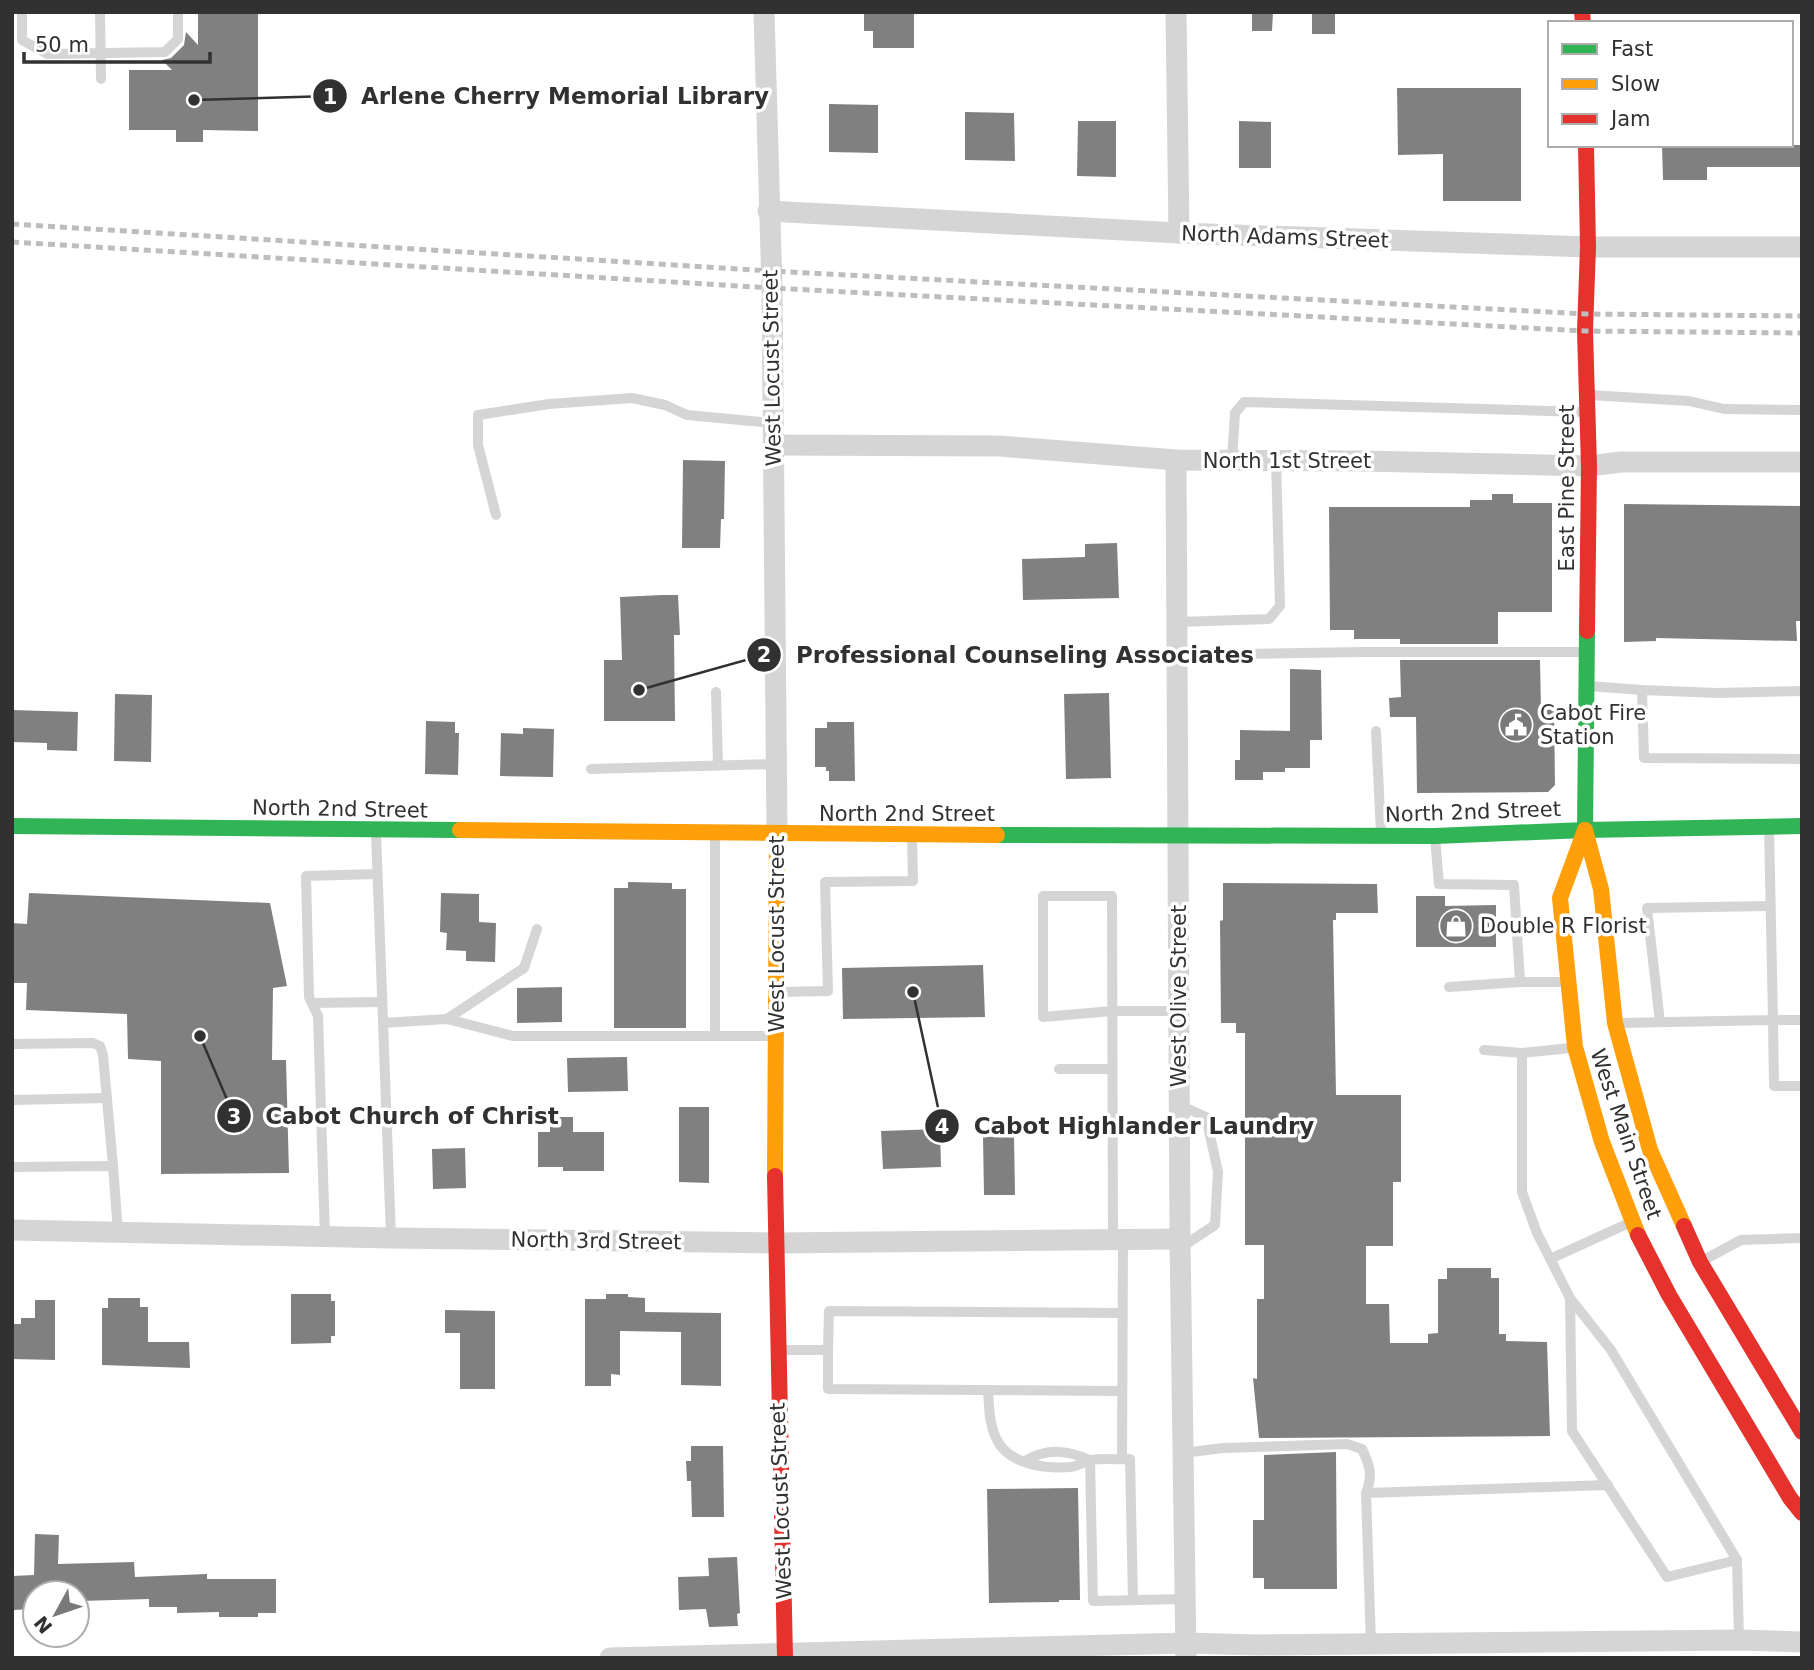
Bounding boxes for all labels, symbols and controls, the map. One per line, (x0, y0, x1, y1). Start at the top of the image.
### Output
scale bar (24, 21, 210, 65)
legend (1548, 21, 1793, 147)
text: 50 m (35, 33, 89, 57)
text: Fast (1611, 37, 1653, 61)
text: Slow (1611, 72, 1660, 96)
callout: Arlene Cherry Memorial Library (312, 74, 783, 118)
text: Arlene Cherry Memorial Library (361, 83, 769, 109)
text: 1 (323, 85, 337, 109)
text: Jam (1609, 107, 1651, 131)
street label: North Adams Street (1181, 221, 1389, 253)
street label: West Locust Street (758, 269, 786, 467)
street label: East Pine Street (1555, 405, 1579, 571)
street label: North 1st Street (1203, 449, 1371, 473)
callout: Professional Counseling Associates (747, 633, 1268, 677)
text: Professional Counseling Associates (796, 642, 1254, 668)
text: 2 (757, 643, 771, 667)
place label: Cabot Fire Station (1540, 701, 1646, 749)
public building icon: Cabot Fire Station (1497, 706, 1535, 744)
street label: North 2nd Street (252, 795, 428, 823)
street label: North 2nd Street (1385, 797, 1561, 827)
street label: North 2nd Street (819, 802, 995, 826)
street label: West Locust Street (765, 836, 789, 1033)
street label: West Olive Street (1167, 905, 1191, 1087)
shop icon: Double R Florist (1437, 907, 1475, 945)
place label: Double R Florist (1480, 914, 1647, 938)
street label: West Main Street (1586, 1046, 1666, 1222)
callout: Cabot Church of Christ (216, 1094, 573, 1138)
text: Cabot Church of Christ (265, 1103, 559, 1129)
callout: Cabot Highlander Laundry (925, 1104, 1328, 1148)
text: 3 (227, 1105, 241, 1129)
text: Cabot Highlander Laundry (974, 1113, 1314, 1139)
text: 4 (935, 1115, 949, 1139)
street label: North 3rd Street (510, 1228, 682, 1254)
street label: West Locust Street (766, 1402, 796, 1600)
north arrow (21, 1579, 91, 1649)
text: N (29, 1612, 57, 1638)

